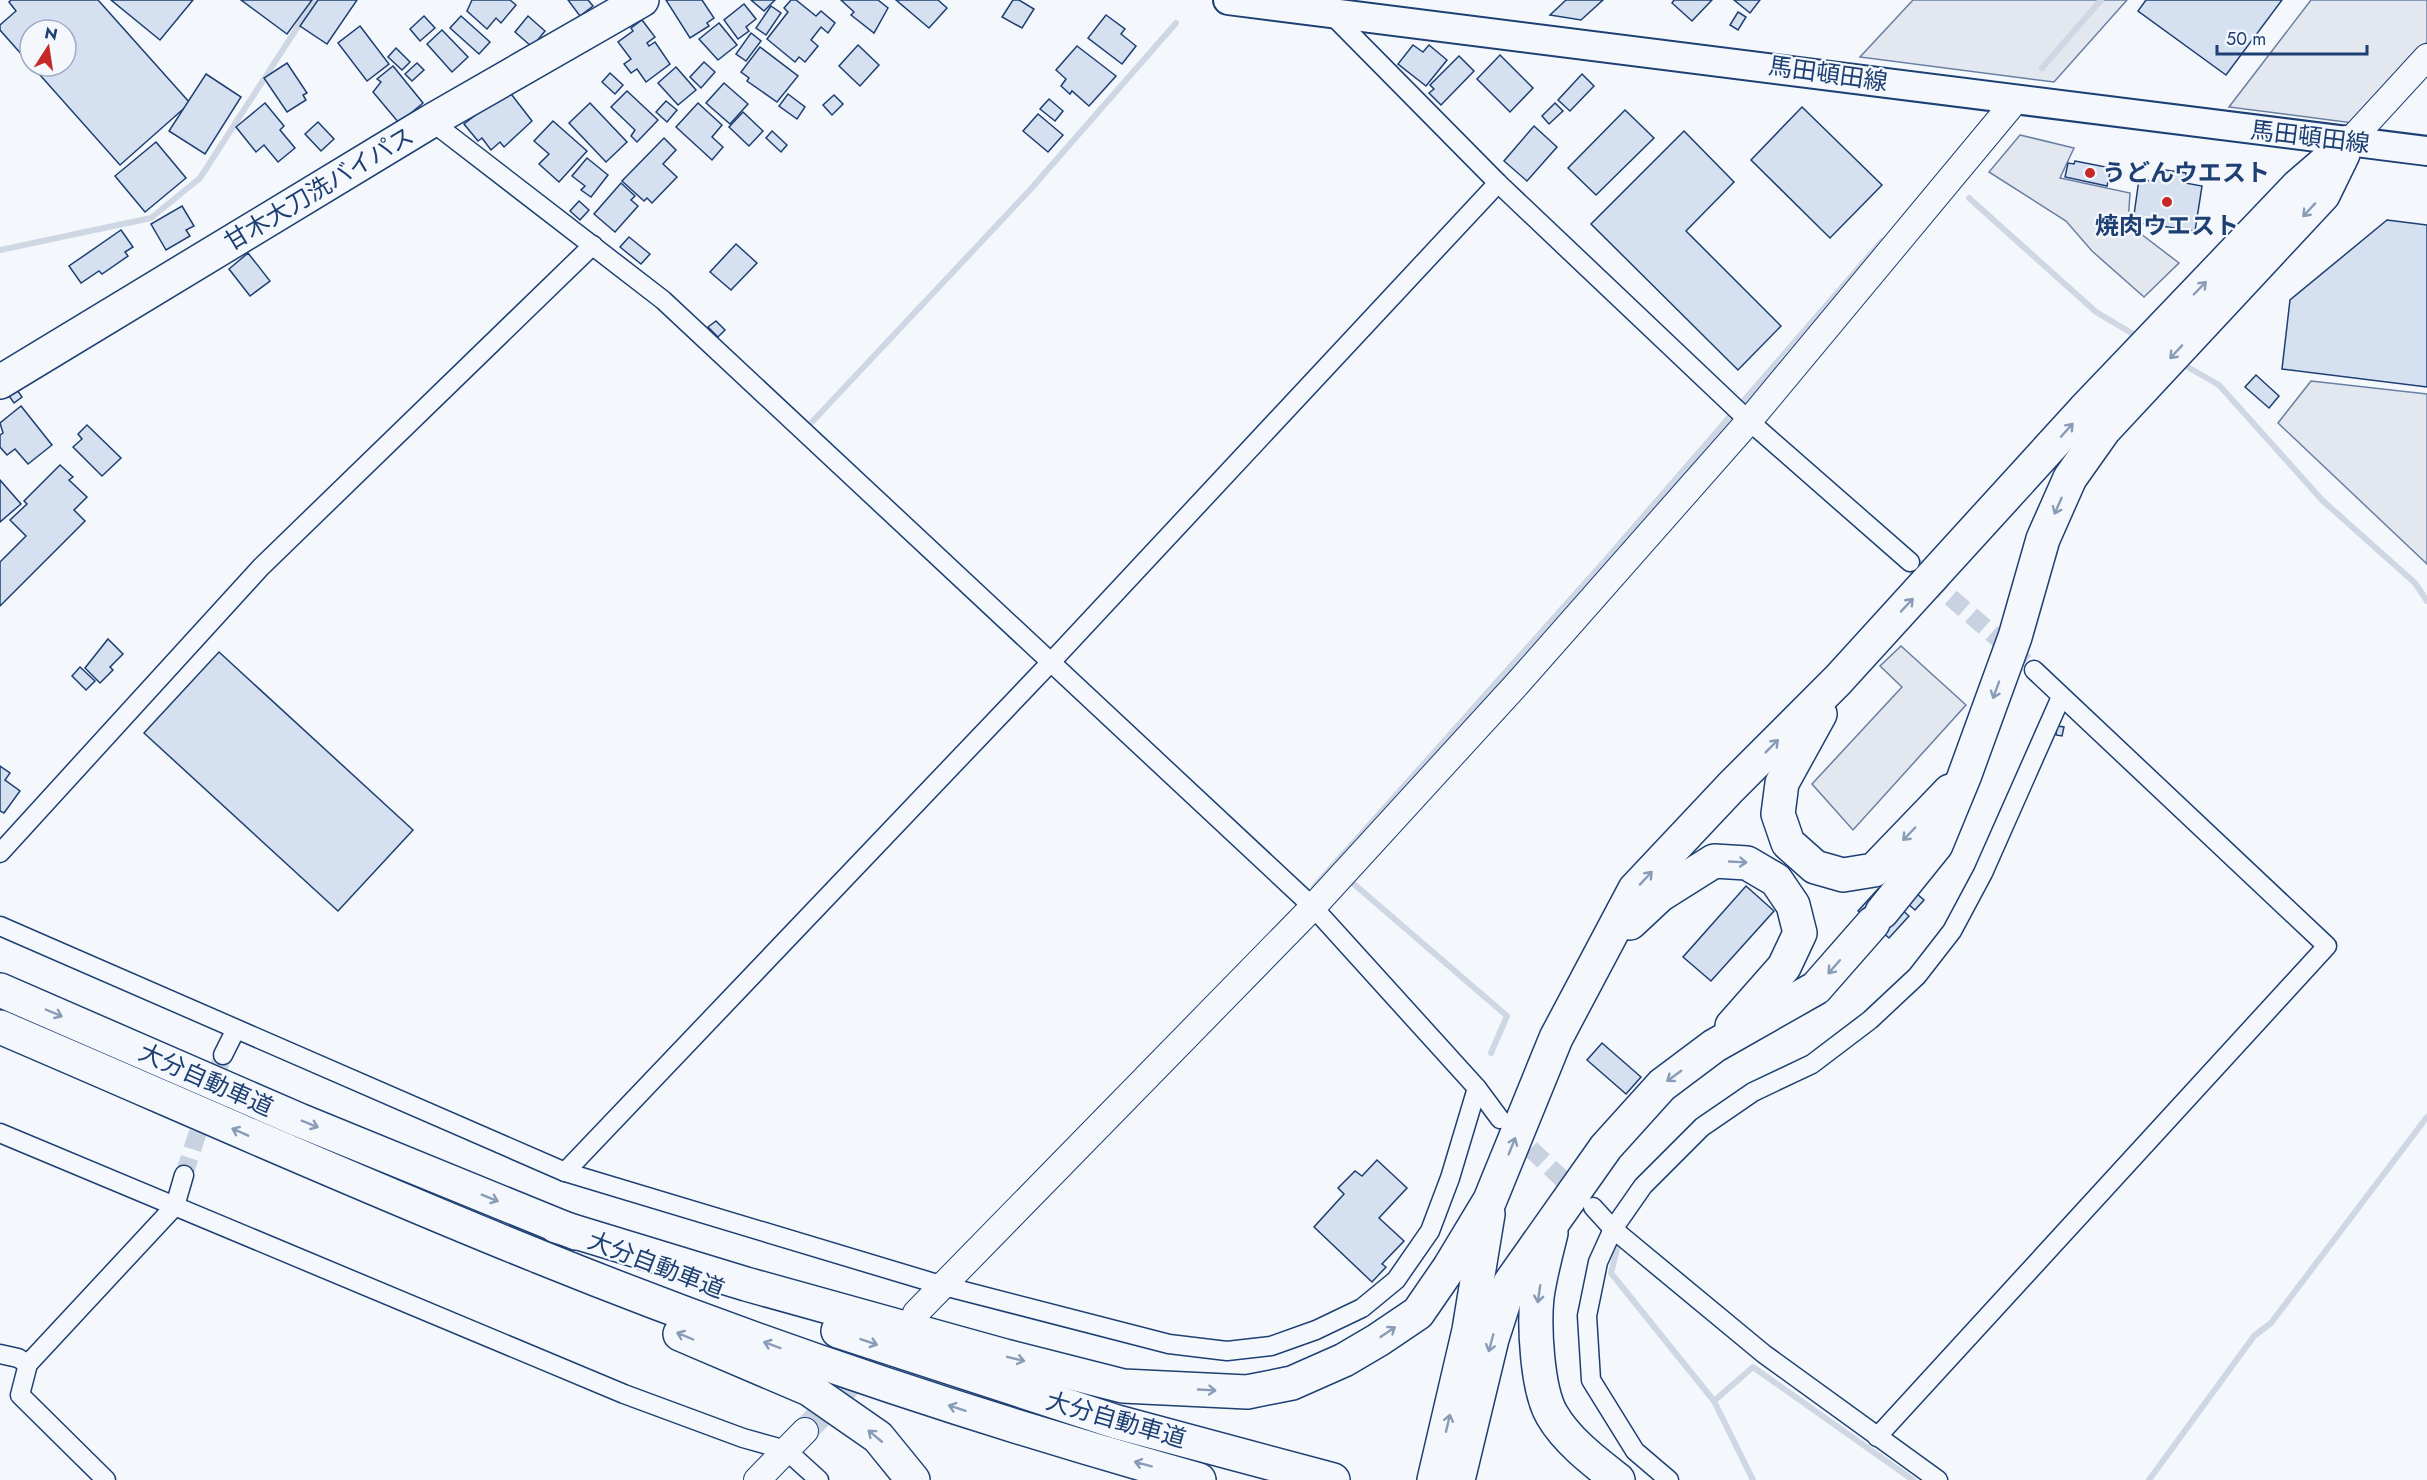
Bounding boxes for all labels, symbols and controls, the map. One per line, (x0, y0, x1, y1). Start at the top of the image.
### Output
north arrow (18, 18, 78, 78)
scale bar (2217, 18, 2367, 56)
text: N (42, 21, 60, 46)
text: 50 m (2226, 26, 2266, 52)
street label: 馬田頓田線 (1766, 48, 1890, 99)
street label: 馬田頓田線 (2248, 112, 2372, 161)
street label: 甘木大刀洗バイパス (217, 118, 420, 259)
place label: うどんウエスト (2102, 155, 2270, 190)
marker: うどんウエスト (2083, 166, 2097, 180)
marker: 焼肉ウエスト (2160, 195, 2174, 209)
one-way arrow (2302, 202, 2316, 217)
place label: 焼肉ウエスト (2095, 208, 2239, 243)
one-way arrow (2193, 280, 2208, 295)
one-way arrow (2169, 345, 2183, 360)
one-way arrow (2059, 422, 2074, 437)
one-way arrow (2052, 496, 2063, 515)
one-way arrow (1900, 598, 1914, 613)
one-way arrow (1989, 681, 2000, 699)
one-way arrow (1765, 738, 1780, 753)
one-way arrow (1902, 827, 1916, 842)
one-way arrow (1727, 857, 1747, 868)
one-way arrow (1638, 871, 1652, 886)
one-way arrow (1827, 959, 1841, 974)
one-way arrow (44, 1008, 62, 1019)
street label: 大分自動車道 (133, 1034, 279, 1125)
one-way arrow (1666, 1070, 1682, 1082)
one-way arrow (300, 1119, 318, 1130)
one-way arrow (232, 1125, 250, 1137)
one-way arrow (1507, 1137, 1518, 1155)
one-way arrow (480, 1193, 499, 1204)
street label: 大分自動車道 (583, 1222, 730, 1307)
one-way arrow (1533, 1284, 1544, 1304)
one-way arrow (1380, 1326, 1397, 1339)
one-way arrow (677, 1330, 695, 1341)
one-way arrow (1485, 1333, 1497, 1352)
one-way arrow (859, 1337, 878, 1348)
one-way arrow (763, 1339, 782, 1350)
one-way arrow (1006, 1354, 1025, 1366)
street label: 大分自動車道 (1042, 1383, 1190, 1456)
one-way arrow (1197, 1385, 1217, 1396)
one-way arrow (948, 1401, 967, 1412)
one-way arrow (1442, 1414, 1454, 1433)
one-way arrow (868, 1429, 883, 1443)
one-way arrow (1134, 1458, 1153, 1470)

